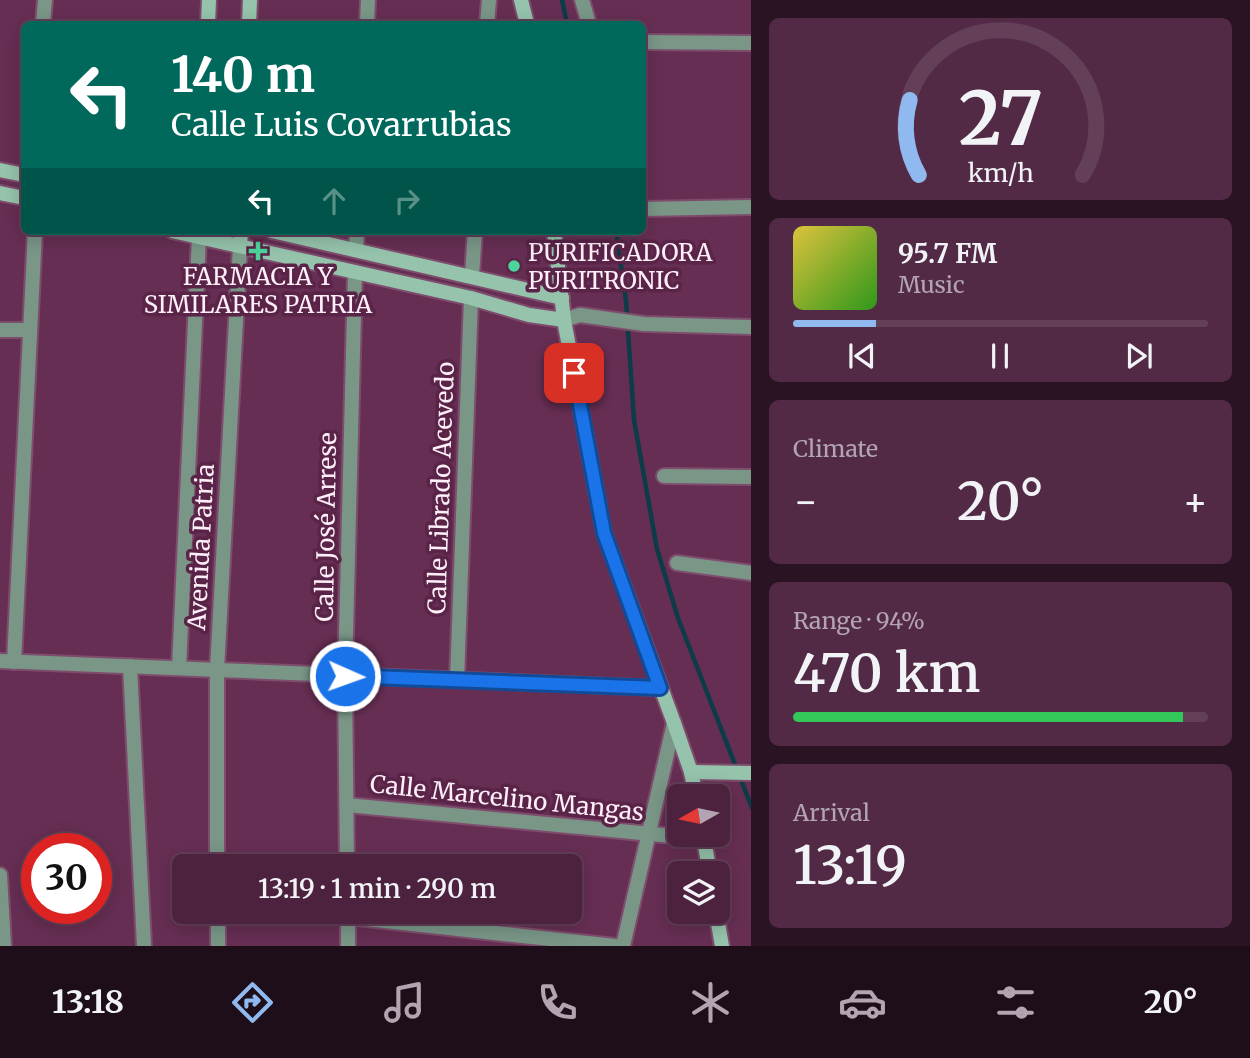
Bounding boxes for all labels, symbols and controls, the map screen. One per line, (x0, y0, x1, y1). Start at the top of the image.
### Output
text: 140 m (171, 44, 315, 105)
icon: left (56, 49, 147, 140)
text: 27 (958, 73, 1043, 165)
text: Calle Luis Covarrubias (171, 105, 512, 145)
text: km/h (967, 157, 1034, 189)
icon: left (242, 182, 280, 220)
icon: ahead (315, 182, 353, 220)
icon: right (388, 182, 426, 220)
place label: PURIFICADORA PURITRONIC (528, 237, 714, 296)
text: 95.7 FM (898, 237, 997, 270)
marker: FARMACIA Y SIMILARES PATRIA (250, 243, 266, 259)
marker: PURIFICADORA PURITRONIC (506, 258, 522, 274)
place label: FARMACIA Y SIMILARES PATRIA (144, 261, 373, 320)
text: Music (898, 270, 965, 299)
icon: previous (843, 337, 881, 375)
icon: pause (981, 337, 1019, 375)
icon: next (1120, 337, 1158, 375)
pin (544, 343, 604, 403)
icon: arrive (555, 354, 593, 392)
street label: Calle Librado Acevedo (421, 361, 461, 615)
street label: Calle José Arrese (309, 432, 343, 622)
text: Climate (793, 434, 878, 463)
street label: Avenida Patria (181, 463, 221, 632)
text: 20° (957, 469, 1044, 534)
text: − (793, 478, 818, 525)
text: + (1183, 478, 1208, 525)
text: Range · 94% (793, 606, 925, 635)
position arrow (308, 639, 382, 713)
text: 470 km (793, 641, 980, 706)
street label: Calle Marcelino Mangas (368, 768, 646, 828)
north arrow (667, 784, 730, 847)
map controls (667, 784, 730, 924)
text: Arrival (793, 798, 870, 827)
speed limit sign: 30 (21, 833, 112, 924)
text: 13:19 (793, 833, 907, 898)
button: layers (667, 861, 730, 924)
text: 13:19 · 1 min · 290 m (258, 872, 496, 905)
icon: directions (228, 978, 277, 1027)
icon: music (380, 978, 429, 1027)
icon: phone (533, 978, 582, 1027)
icon: climate (686, 978, 735, 1027)
icon: car (838, 978, 887, 1027)
icon: filters (991, 978, 1040, 1027)
text: 13:18 (52, 982, 124, 1022)
text: 20° (1144, 982, 1198, 1022)

